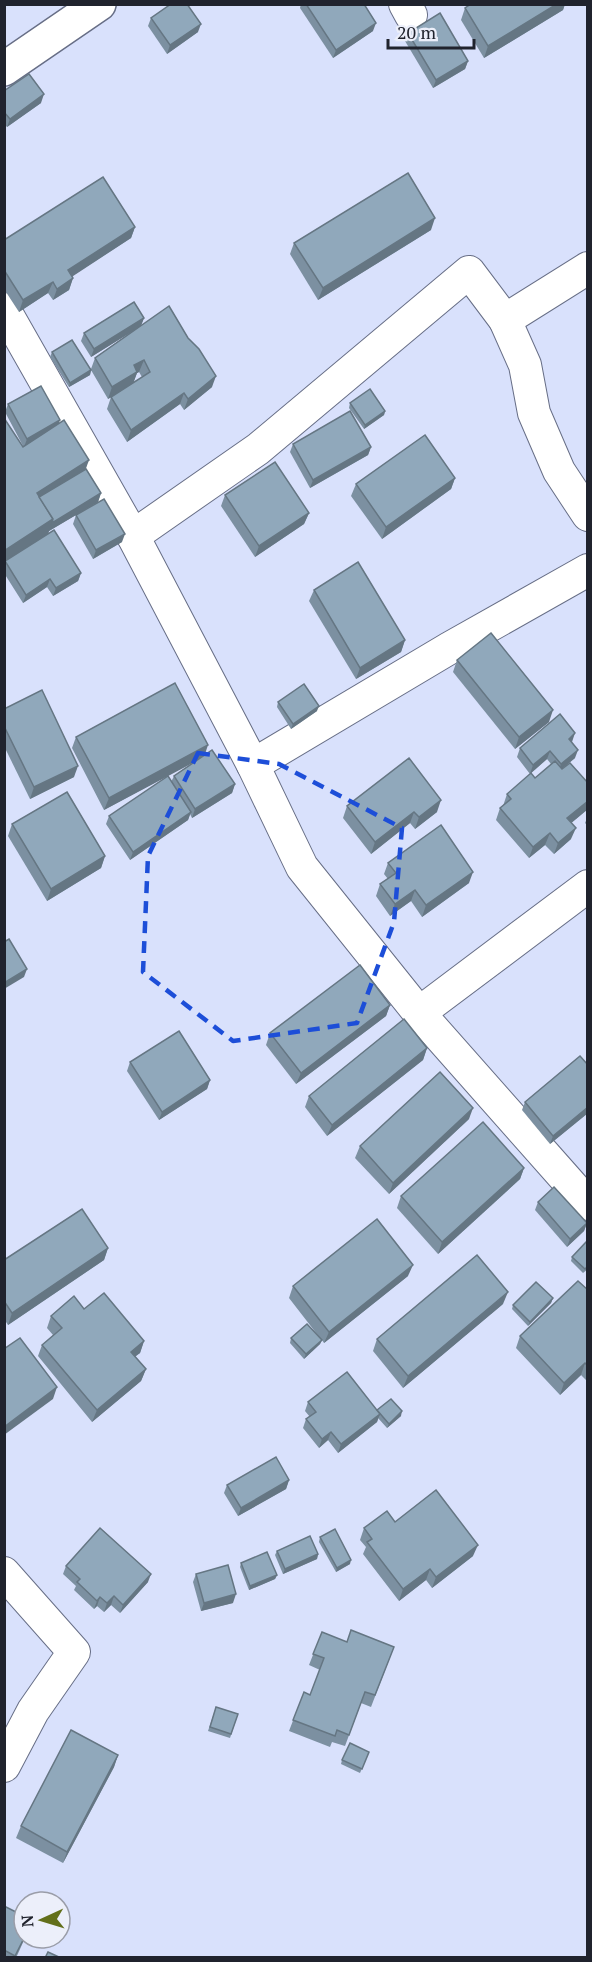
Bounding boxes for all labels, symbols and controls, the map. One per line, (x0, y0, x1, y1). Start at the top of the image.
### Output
scale bar (388, 12, 474, 50)
text: 20 m (397, 20, 437, 44)
north arrow (12, 1890, 72, 1950)
text: N (16, 1914, 38, 1928)

